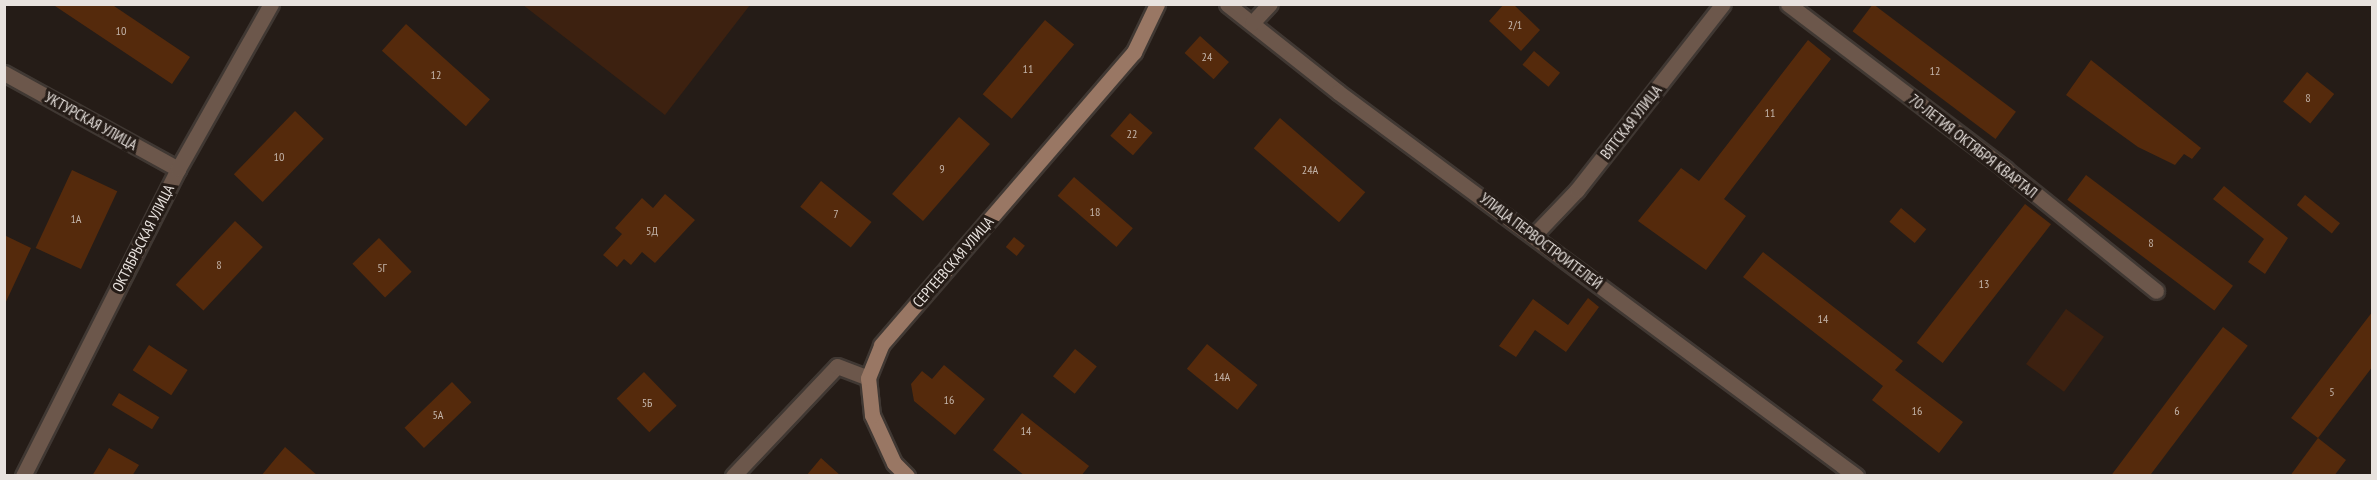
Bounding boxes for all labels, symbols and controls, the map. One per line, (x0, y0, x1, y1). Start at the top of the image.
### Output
house number: 2/1 (1508, 18, 1522, 32)
house number: 10 (116, 24, 126, 38)
house number: 24 (1202, 50, 1212, 64)
house number: 11 (1023, 62, 1033, 76)
house number: 12 (1930, 64, 1940, 78)
house number: 12 (431, 68, 441, 82)
street label: ВЯТСКАЯ УЛИЦА (1596, 81, 1666, 163)
street label: УКТУРСКАЯ УЛИЦА (42, 88, 140, 154)
street label: 70-ЛЕТИЯ ОКТЯБРЯ КВАРТАЛ (1905, 90, 2041, 202)
house number: 8 (2305, 91, 2311, 105)
house number: 11 (1765, 106, 1775, 120)
house number: 22 (1127, 127, 1137, 141)
house number: 10 (274, 150, 284, 164)
house number: 9 (939, 162, 945, 176)
house number: 24А (1302, 163, 1318, 177)
street label: ОКТЯБРЬСКАЯ УЛИЦА (108, 181, 178, 295)
street label: УЛИЦА ПЕРВОСТРОИТЕЛЕЙ (1476, 189, 1606, 293)
house number: 18 (1090, 205, 1100, 219)
house number: 7 (833, 207, 839, 221)
house number: 1А (70, 212, 82, 226)
street label: СЕРГЕЕВСКАЯ УЛИЦА (909, 213, 997, 311)
house number: 5Д (646, 224, 658, 238)
house number: 8 (2148, 236, 2154, 250)
house number: 8 (216, 258, 222, 272)
house number: 5Г (377, 261, 387, 275)
house number: 13 (1979, 277, 1989, 291)
house number: 14 (1818, 312, 1828, 326)
house number: 14А (1214, 370, 1230, 384)
house number: 5 (2329, 385, 2335, 399)
house number: 16 (944, 393, 954, 407)
house number: 5Б (642, 396, 652, 410)
house number: 16 (1912, 404, 1922, 418)
house number: 6 (2174, 404, 2180, 418)
house number: 5А (432, 408, 444, 422)
house number: 14 (1021, 424, 1031, 438)

